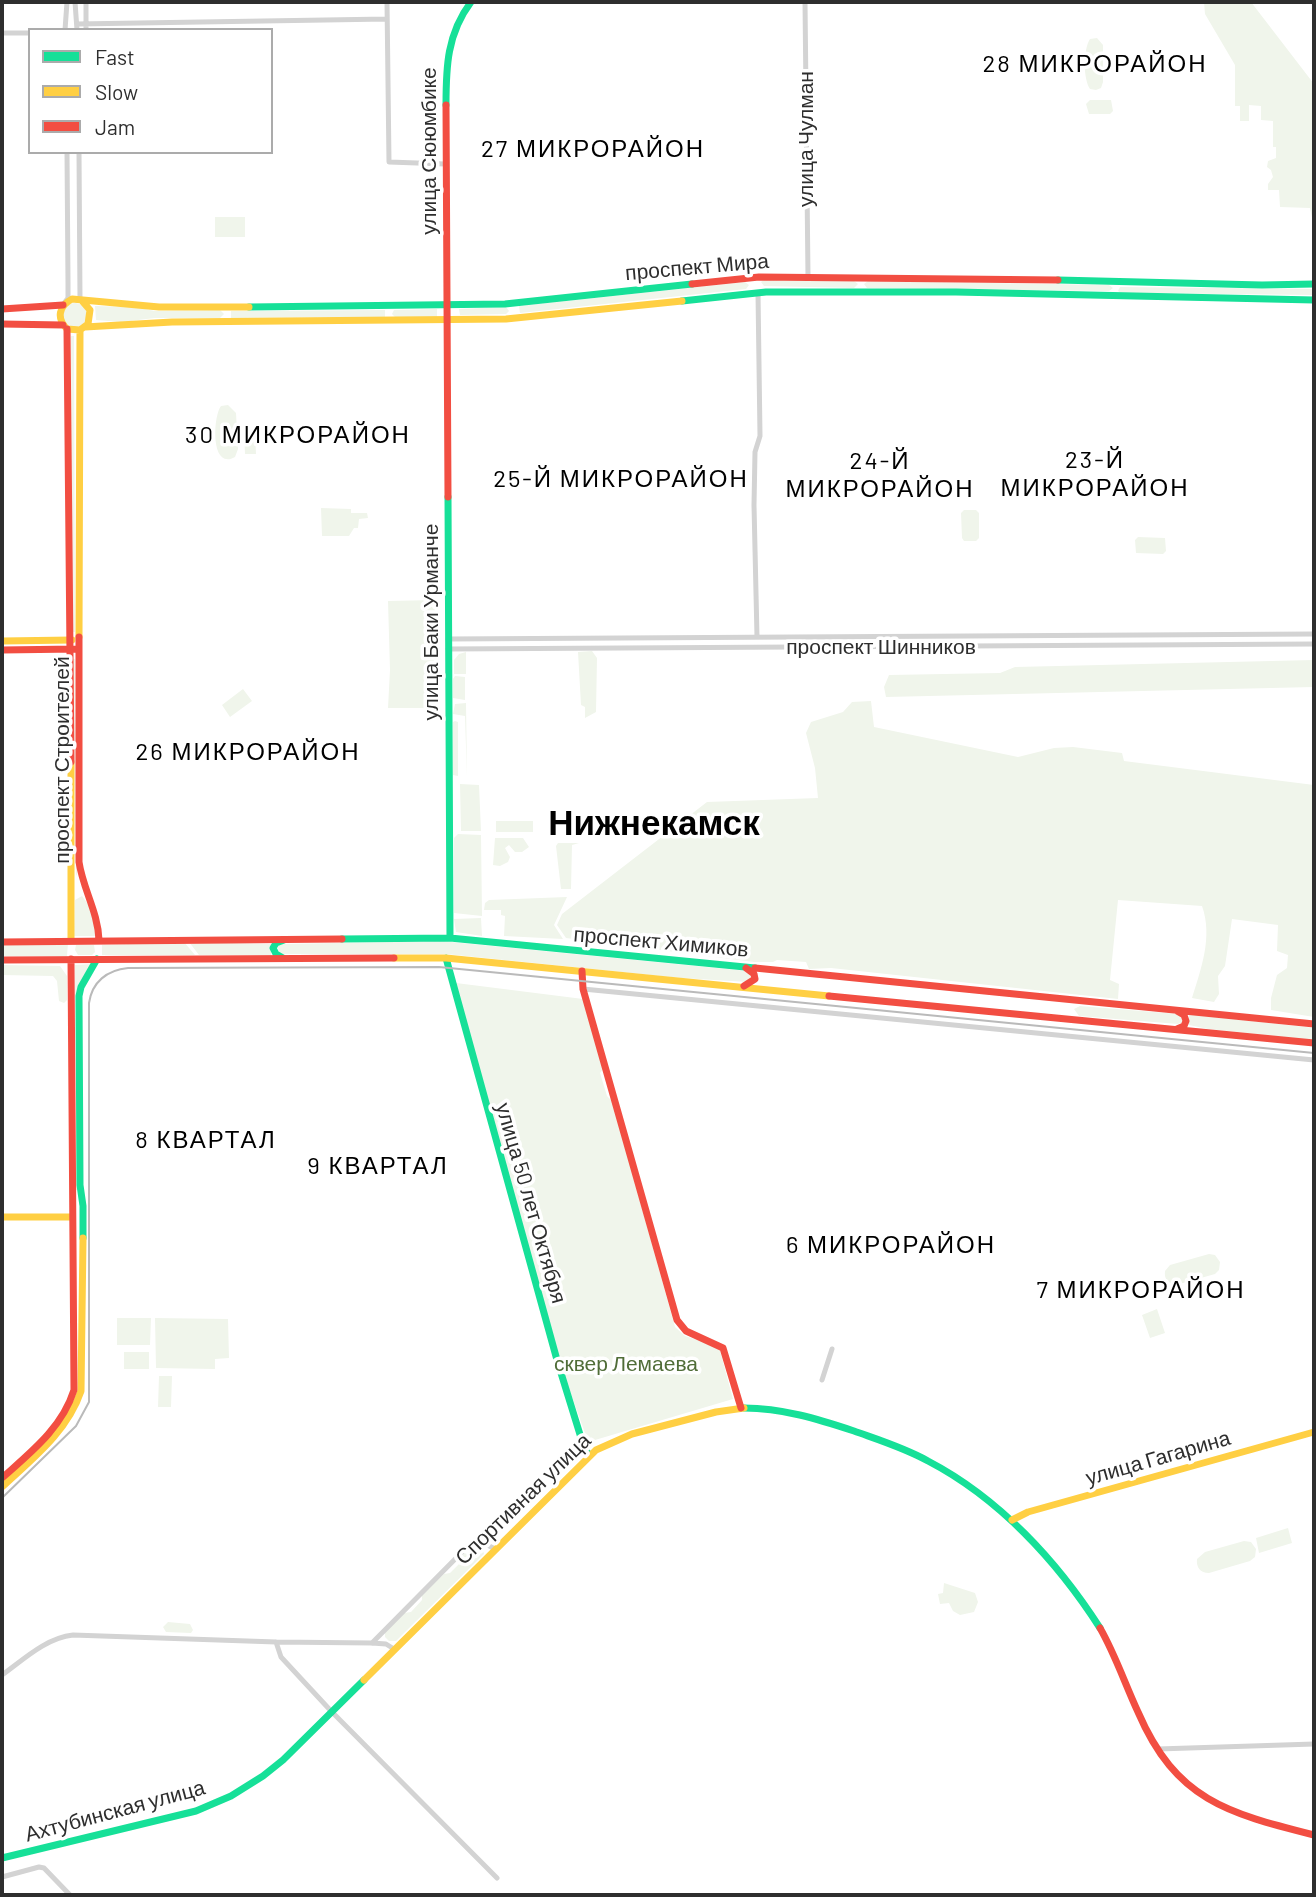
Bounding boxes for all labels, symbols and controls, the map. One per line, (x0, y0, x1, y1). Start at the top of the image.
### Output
legend (28, 28, 273, 154)
text: Fast (95, 44, 135, 69)
district label: 28 МИКРОРАЙОН (984, 50, 1206, 78)
street label: улица Сююмбике (416, 67, 442, 235)
street label: улица Чулман (793, 71, 819, 207)
text: Slow (95, 79, 138, 104)
text: Jam (95, 114, 135, 139)
district label: 27 МИКРОРАЙОН (483, 135, 703, 163)
street label: проспект Мира (624, 248, 770, 286)
district label: 30 МИКРОРАЙОН (187, 421, 409, 449)
district label: 23-Й МИКРОРАЙОН (1002, 446, 1188, 502)
district label: 24-Й МИКРОРАЙОН (787, 447, 973, 503)
district label: 25-Й МИКРОРАЙОН (495, 465, 747, 493)
street label: улица Баки Урманче (418, 524, 444, 720)
street label: проспект Шинников (786, 634, 976, 660)
street label: проспект Строителей (49, 656, 75, 864)
district label: 26 МИКРОРАЙОН (137, 738, 359, 766)
district label: Нижнекамск (548, 802, 760, 844)
street label: проспект Химиков (572, 922, 750, 962)
street label: улица 50 лет Октября (490, 1100, 572, 1306)
district label: 8 КВАРТАЛ (136, 1126, 276, 1154)
district label: 9 КВАРТАЛ (308, 1152, 448, 1180)
district label: 6 МИКРОРАЙОН (787, 1231, 995, 1259)
district label: 7 МИКРОРАЙОН (1038, 1276, 1244, 1304)
park label: сквер Лемаева (554, 1351, 698, 1377)
street label: улица Гагарина (1083, 1425, 1233, 1491)
street label: Спортивная улица (450, 1428, 596, 1570)
street label: Ахтубинская улица (22, 1775, 208, 1847)

